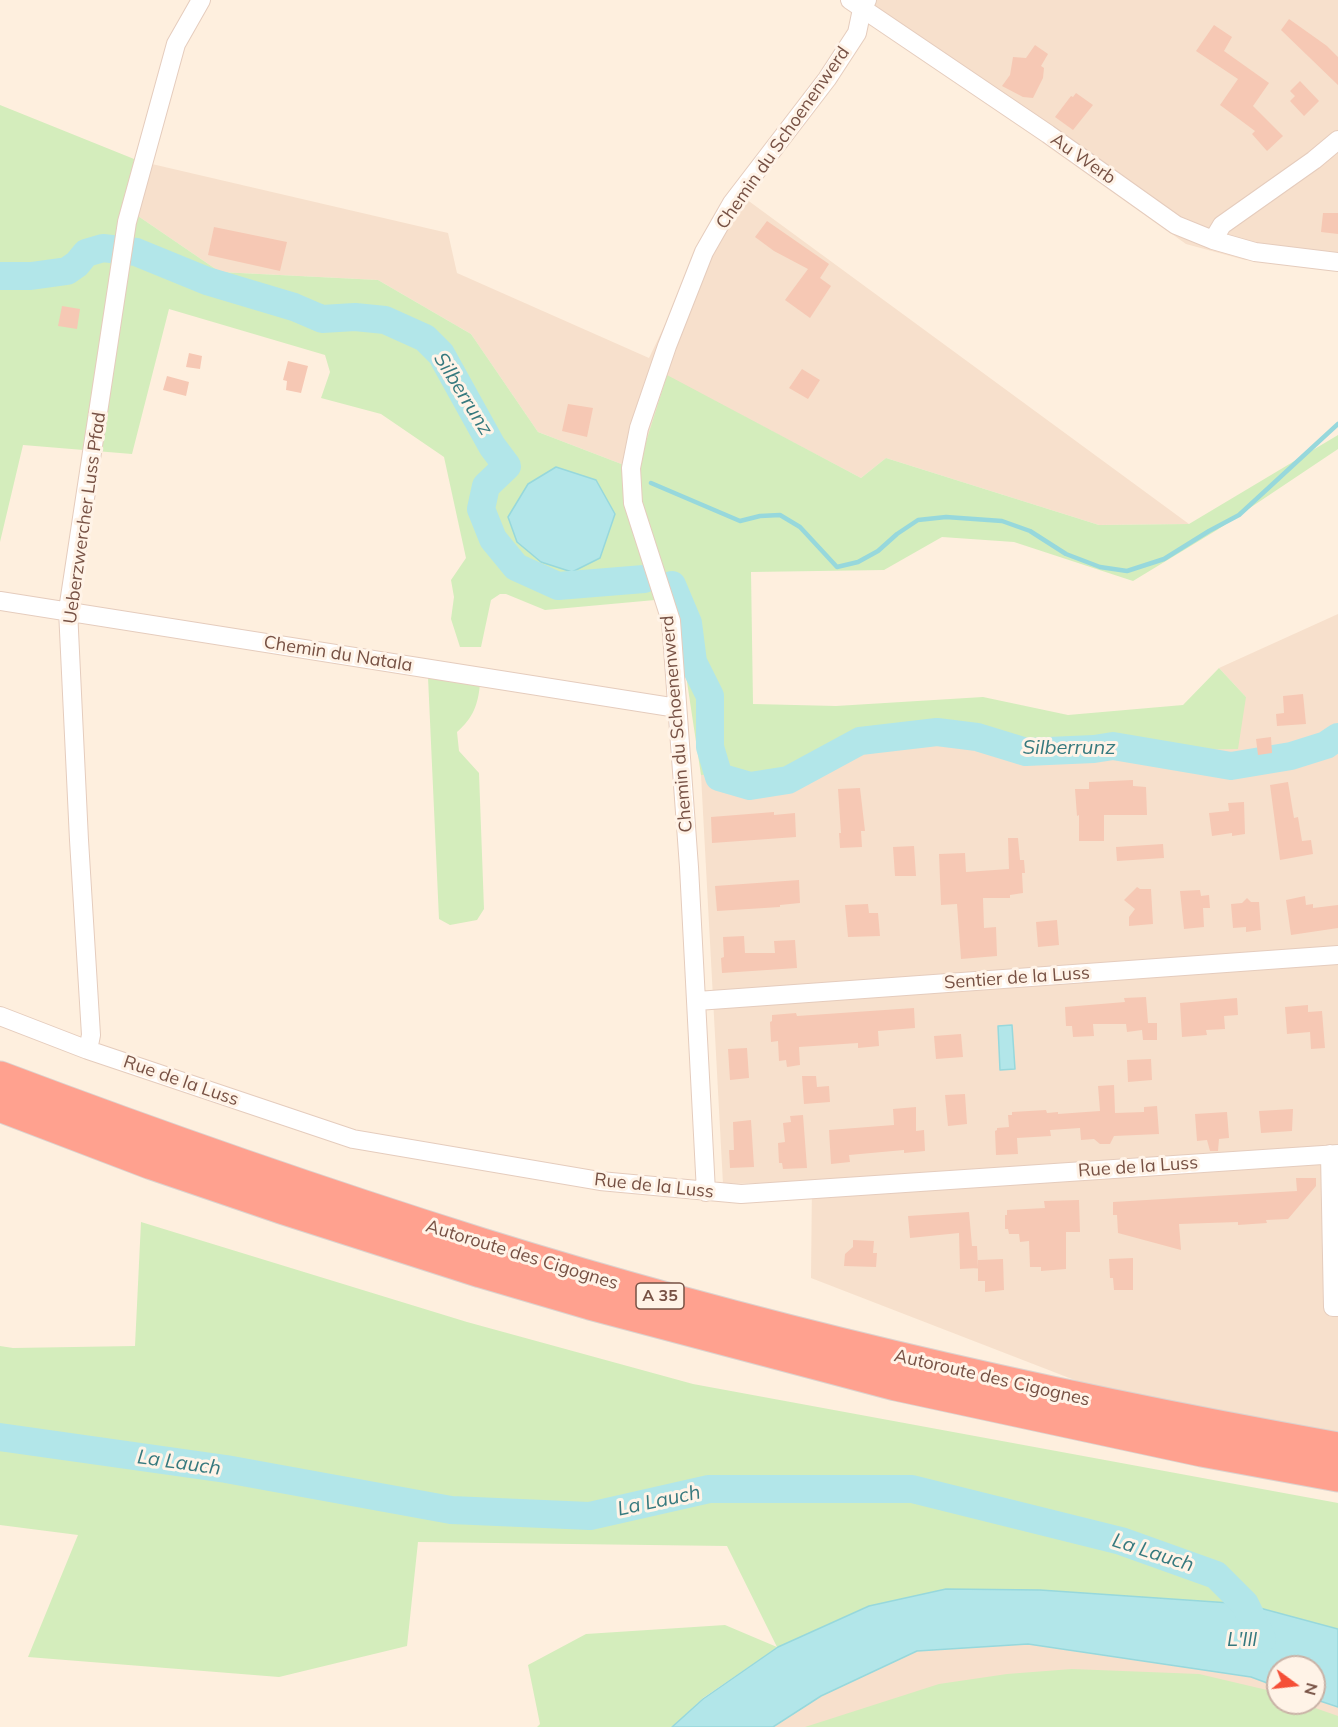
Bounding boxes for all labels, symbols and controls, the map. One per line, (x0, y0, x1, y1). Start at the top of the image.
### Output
street label: Chemin du Schoenenwerd (712, 43, 854, 233)
street label: Au Werb (1046, 129, 1120, 189)
water label: Silberrunz (428, 348, 498, 440)
street label: Ueberzwercher Luss Pfad (59, 411, 111, 625)
street label: Chemin du Schoenenwerd (657, 615, 697, 833)
street label: Chemin du Natala (262, 632, 414, 676)
water label: Silberrunz (1022, 736, 1116, 760)
street label: Sentier de la Luss (943, 962, 1091, 994)
street label: Rue de la Luss (121, 1051, 241, 1111)
street label: Rue de la Luss (1077, 1152, 1199, 1182)
street label: Rue de la Luss (593, 1169, 715, 1203)
street label: Autoroute des Cigognes (423, 1215, 621, 1295)
road number: A 35 (636, 1283, 684, 1309)
street label: Autoroute des Cigognes (892, 1345, 1092, 1411)
water label: La Lauch (136, 1445, 222, 1481)
water label: La Lauch (615, 1481, 703, 1521)
water label: La Lauch (1109, 1529, 1197, 1577)
water label: L'Ill (1227, 1628, 1257, 1652)
north arrow (1266, 1655, 1326, 1715)
text: N (1300, 1681, 1323, 1698)

